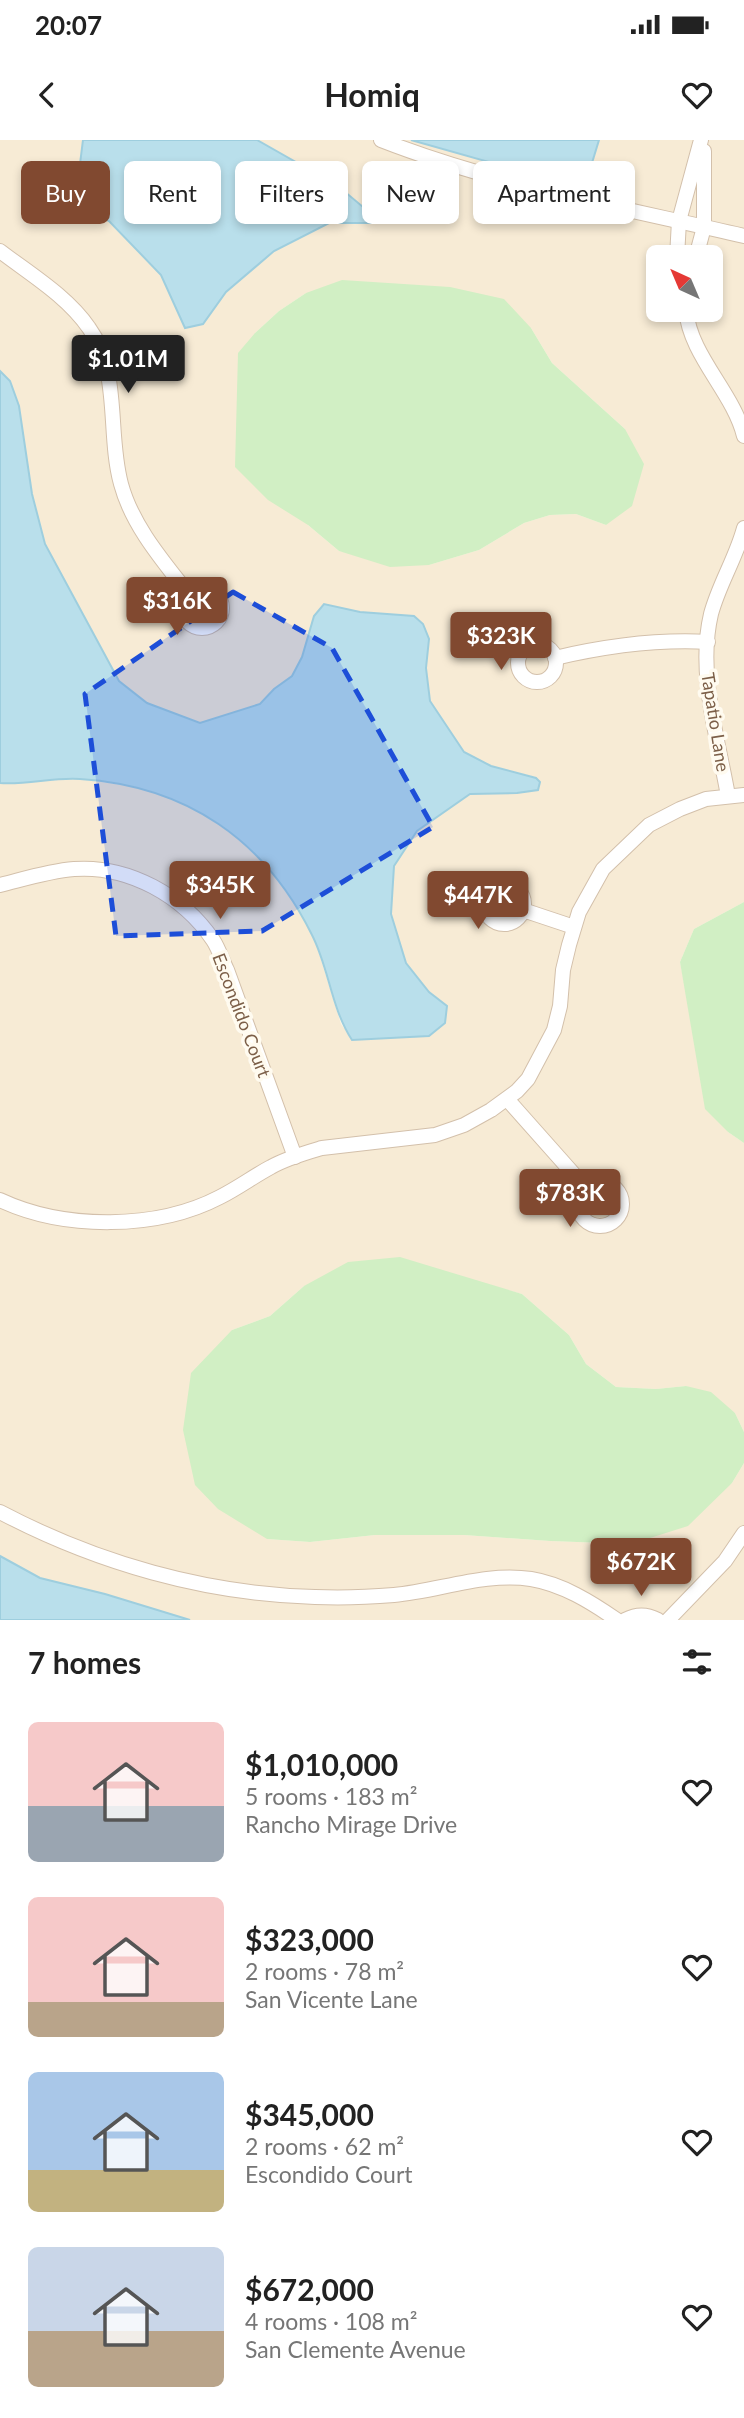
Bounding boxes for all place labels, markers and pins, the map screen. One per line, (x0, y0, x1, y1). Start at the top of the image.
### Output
pin: $1.01M (71, 336, 185, 395)
pin: $316K (128, 578, 226, 637)
pin: $323K (452, 612, 550, 672)
pin: $345K (171, 862, 269, 921)
pin: $447K (429, 872, 527, 931)
pin: $783K (521, 1170, 619, 1229)
pin: $672K (592, 1538, 690, 1598)

